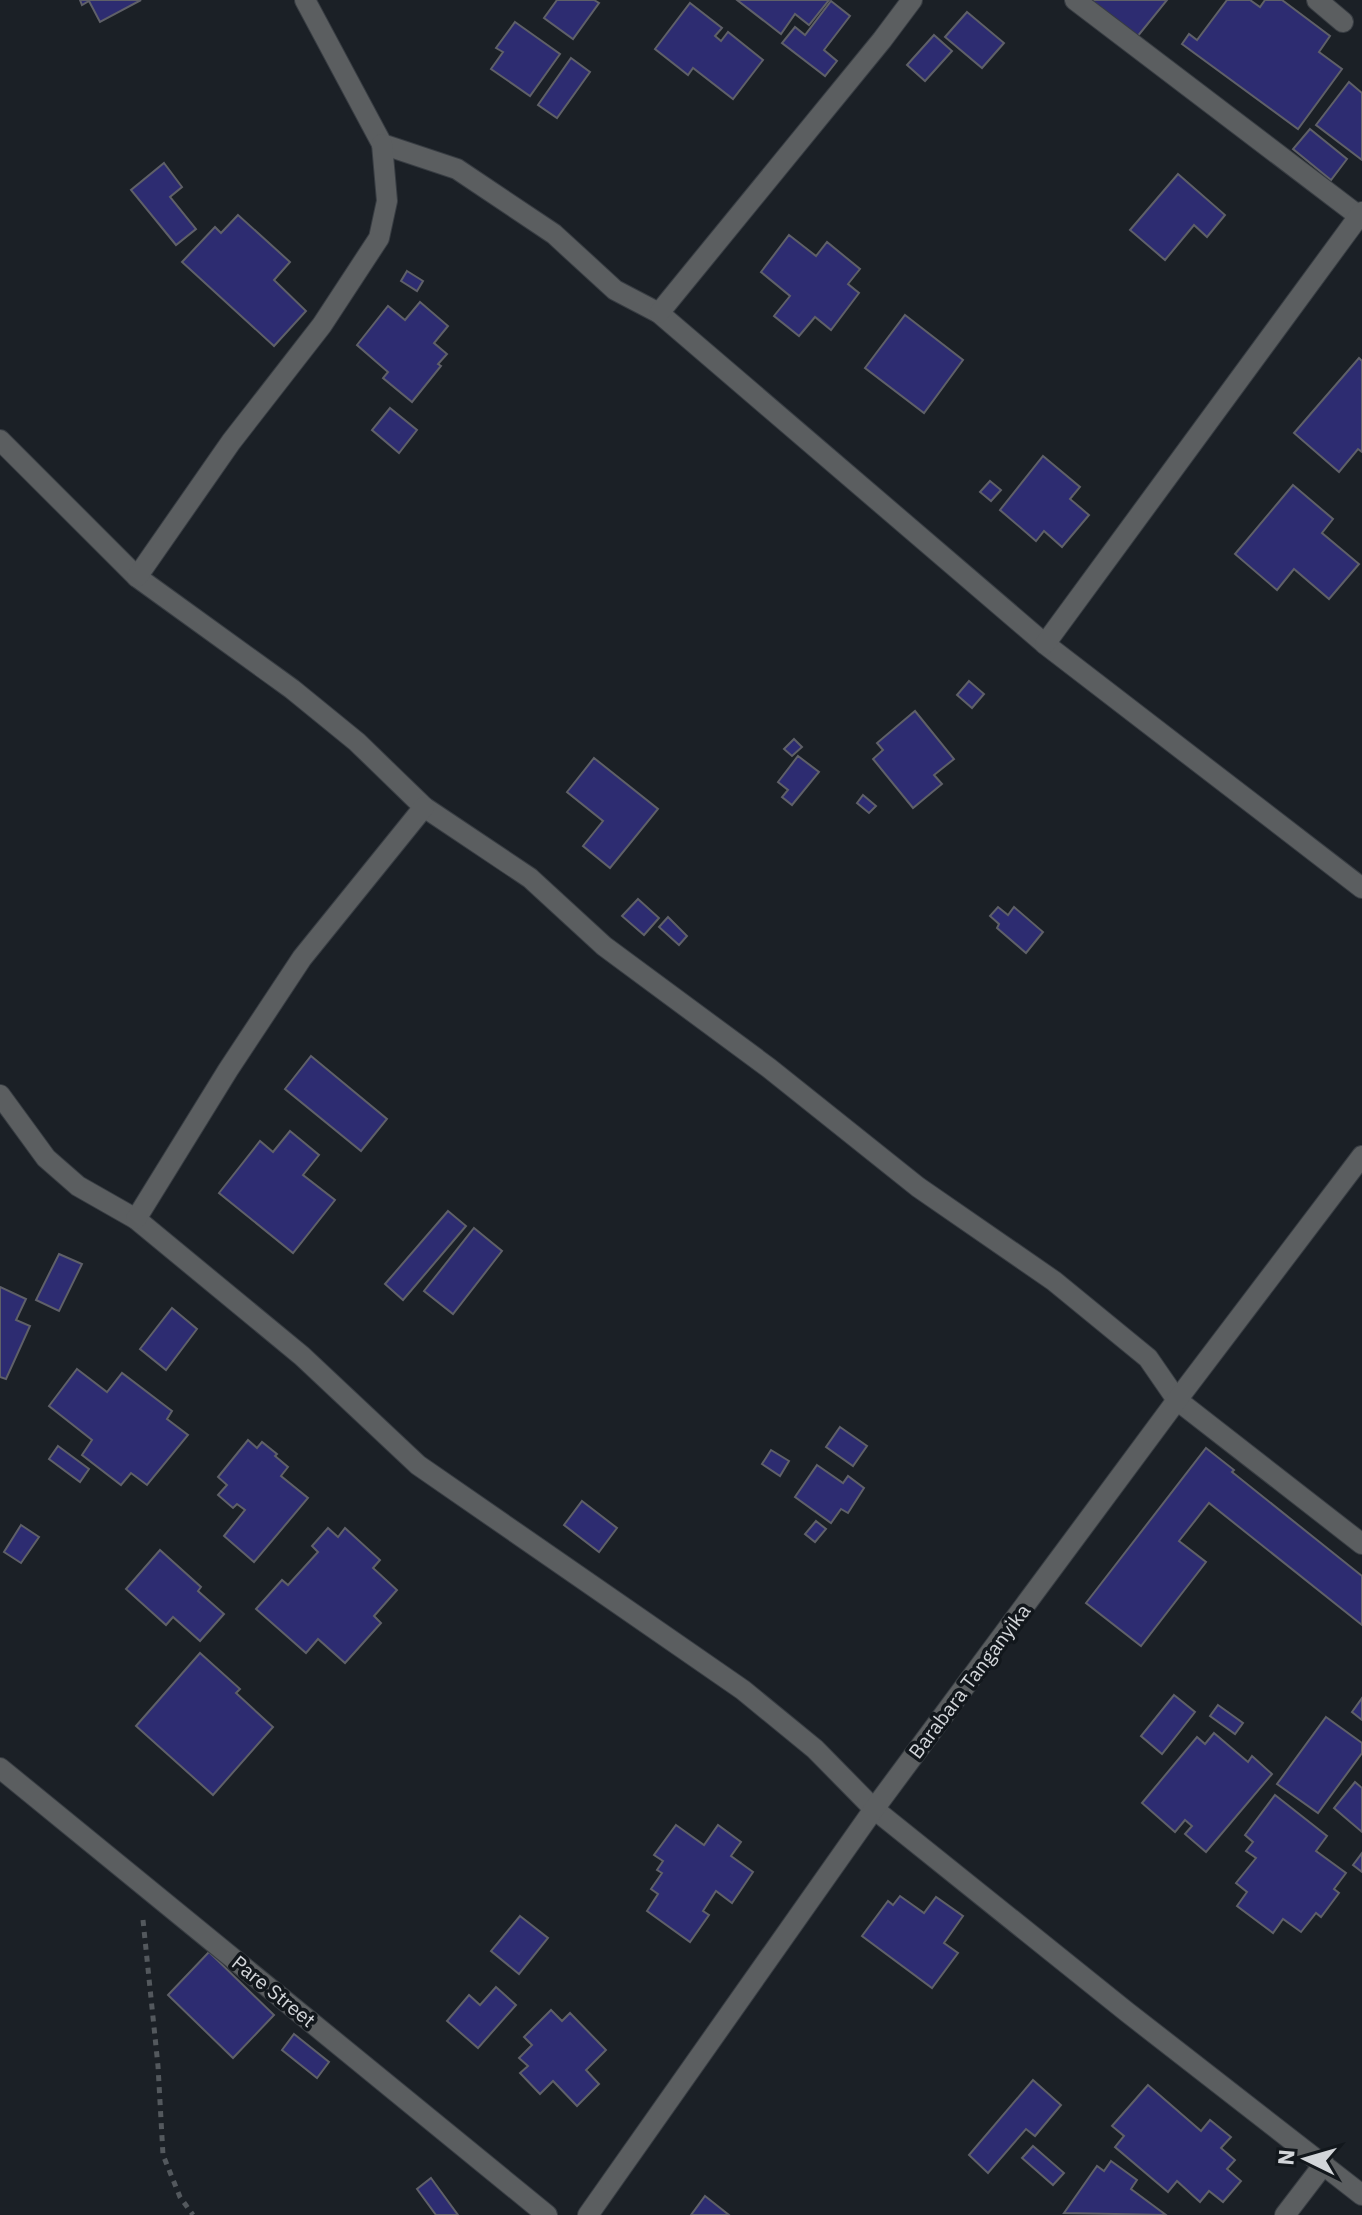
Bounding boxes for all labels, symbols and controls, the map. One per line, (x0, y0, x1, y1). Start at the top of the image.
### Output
street label: Barabara Tanganyika (902, 1598, 1036, 1764)
street label: Pare Street (226, 1949, 322, 2033)
north arrow (1266, 2119, 1346, 2199)
text: N (1270, 2148, 1301, 2166)

